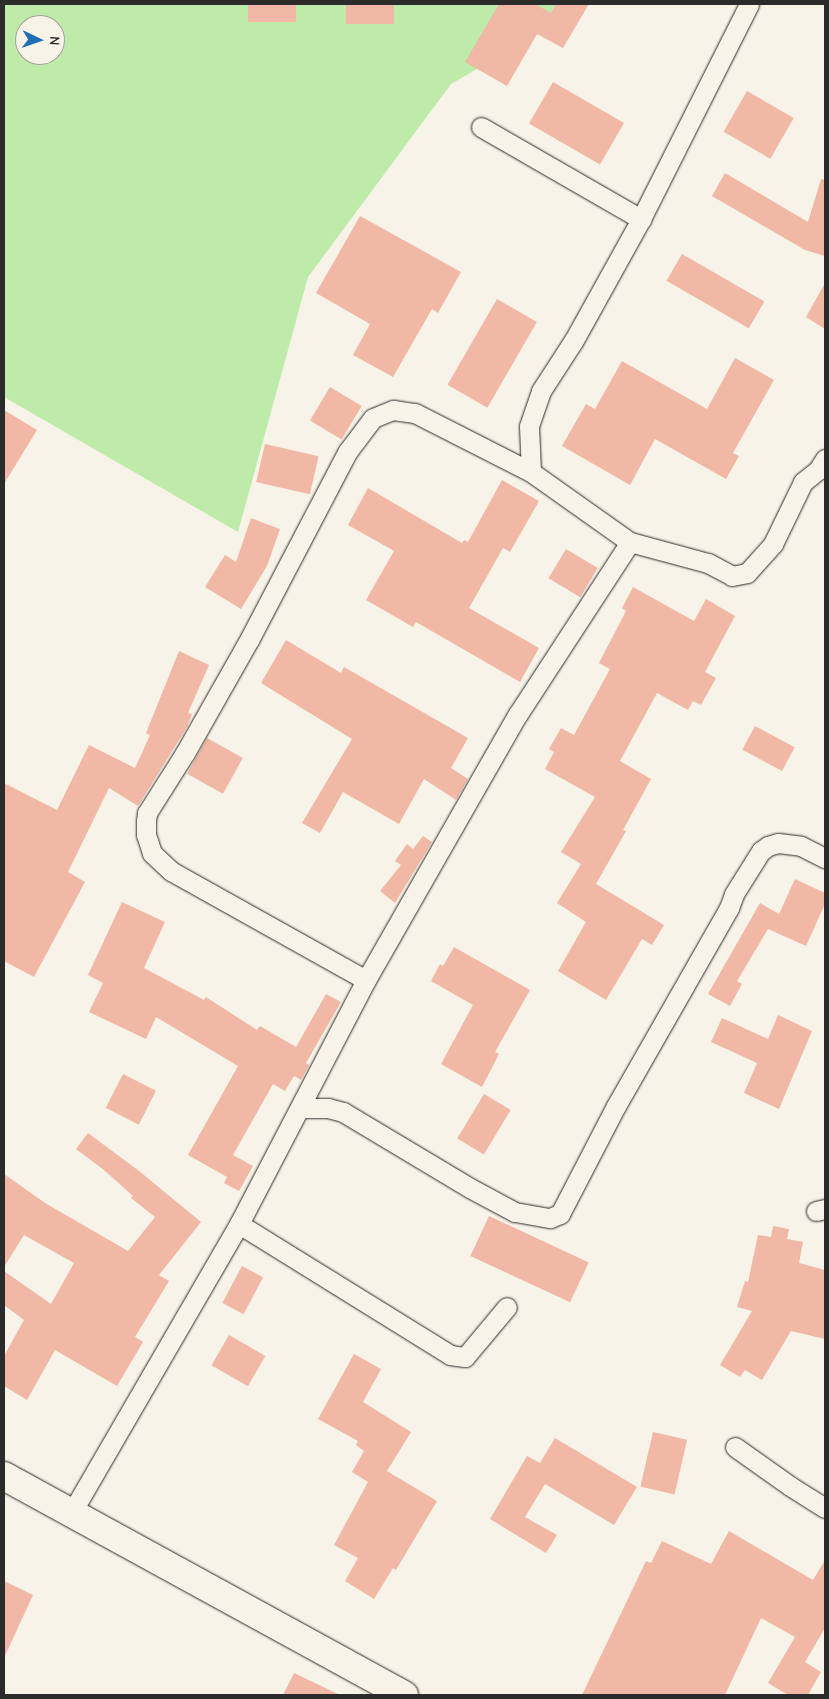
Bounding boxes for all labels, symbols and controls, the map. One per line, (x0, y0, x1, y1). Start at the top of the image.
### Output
north arrow (15, 15, 65, 65)
text: N (46, 36, 63, 46)

